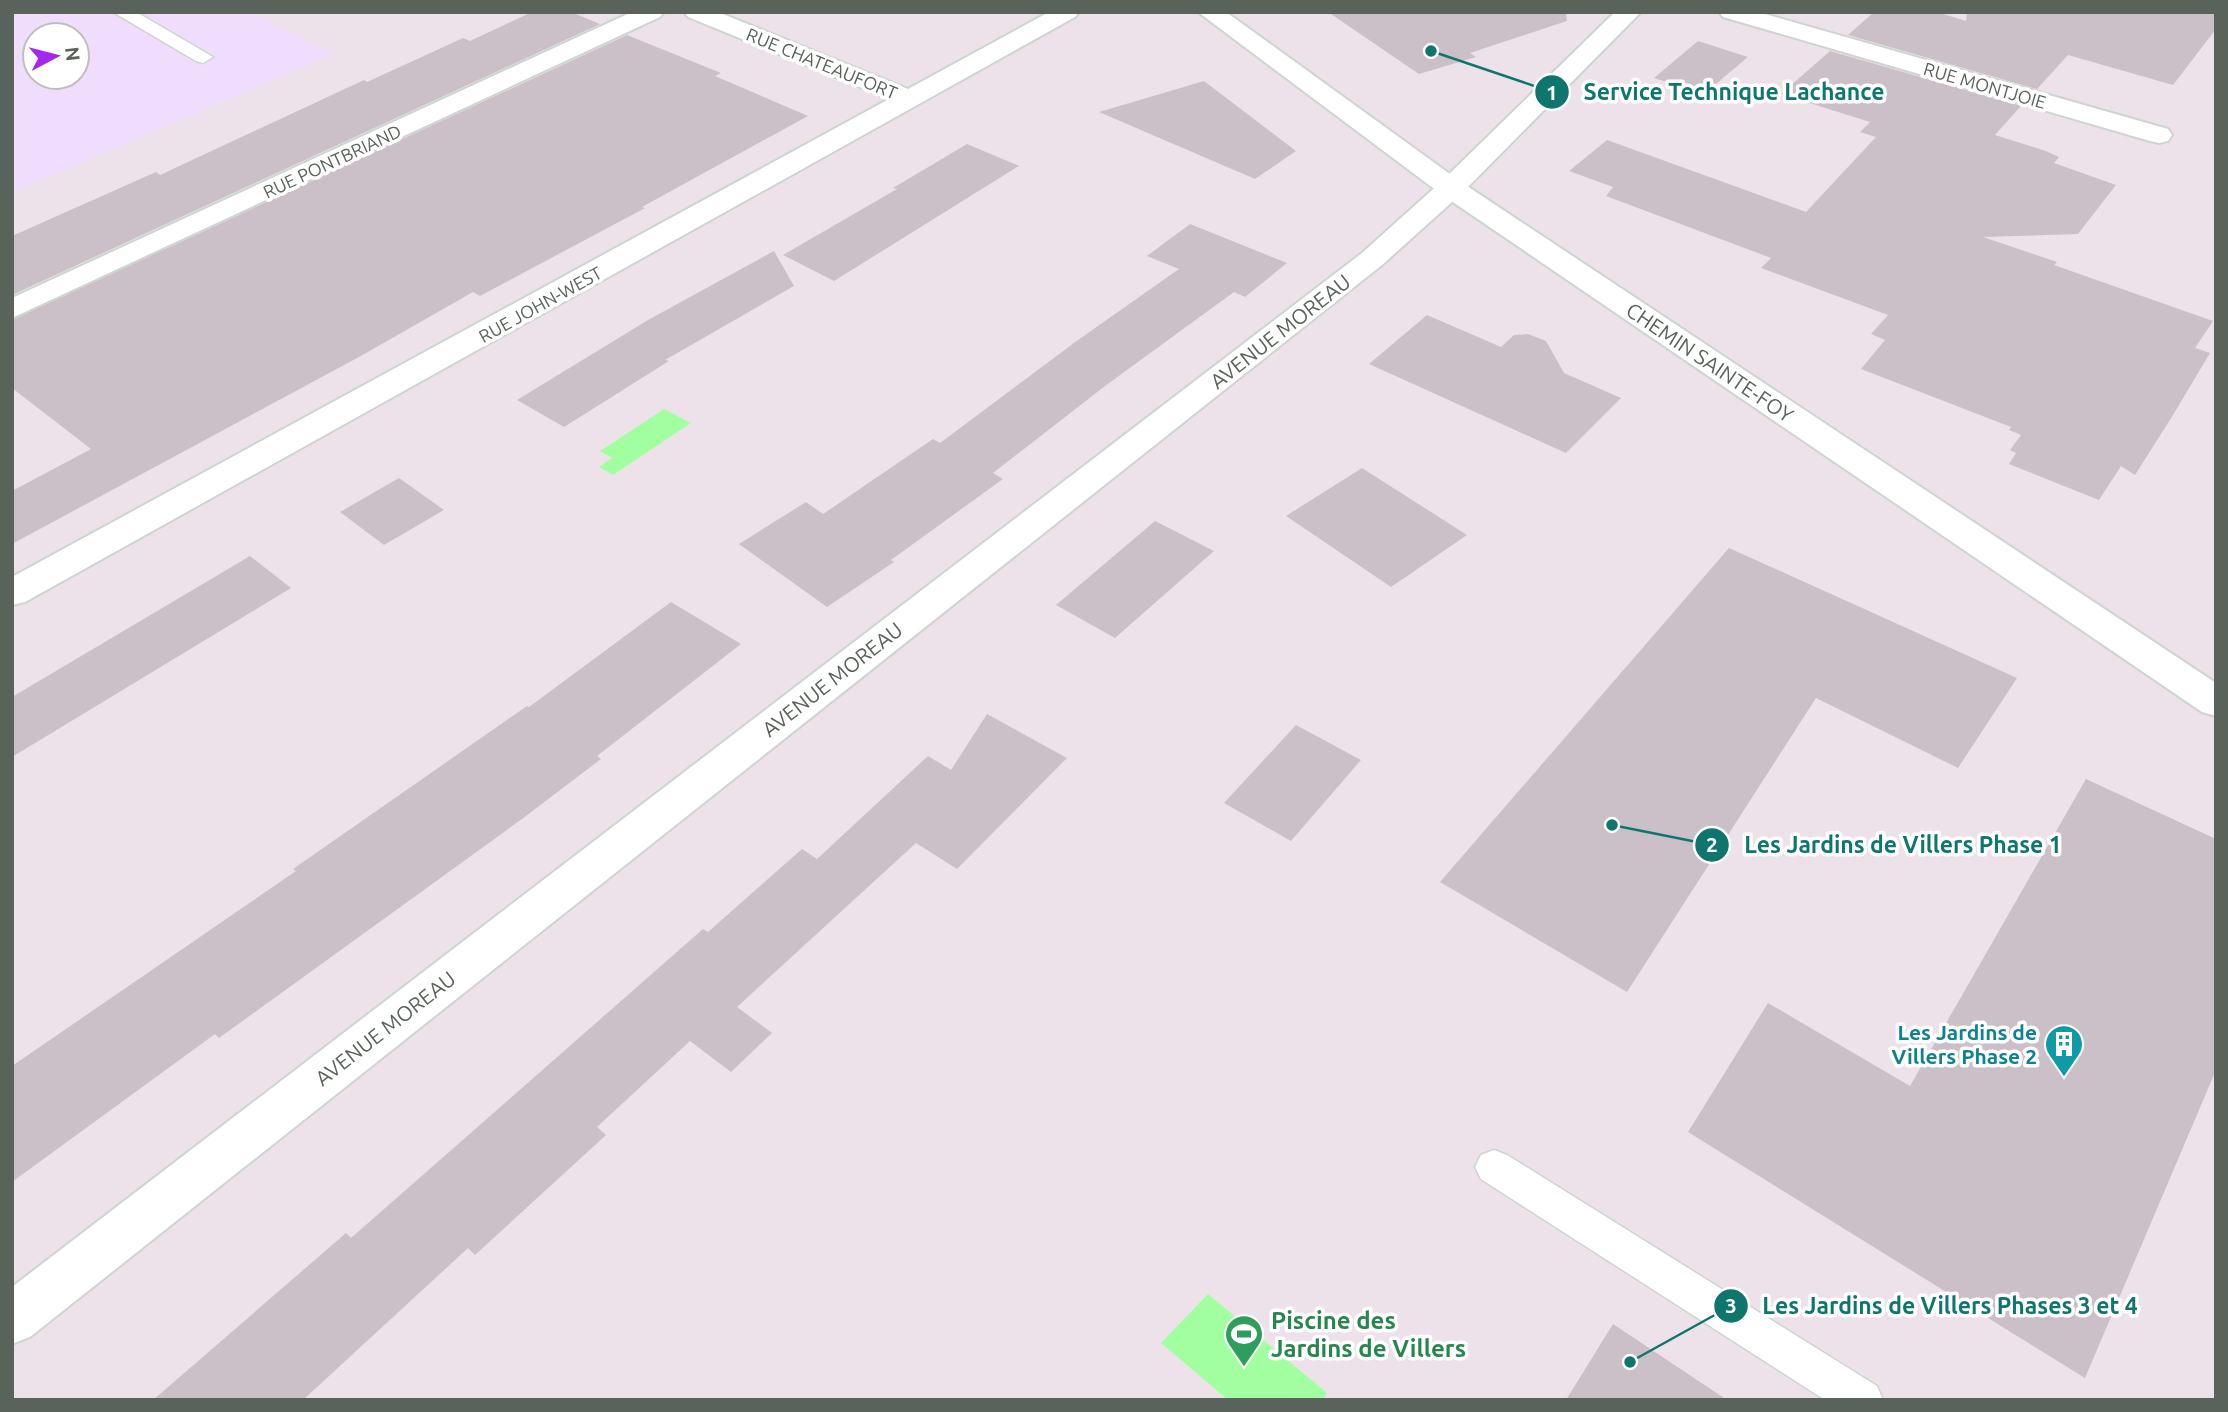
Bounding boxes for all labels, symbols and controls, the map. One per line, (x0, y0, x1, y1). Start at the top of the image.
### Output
north arrow (21, 21, 91, 91)
street label: RUE CHATEAUFORT (744, 24, 900, 102)
text: N (61, 46, 85, 62)
street label: RUE MONTJOIE (1922, 58, 2048, 112)
callout: Service Technique Lachance (1535, 70, 1899, 114)
text: Service Technique Lachance (1584, 79, 1884, 104)
text: 1 (1546, 80, 1558, 104)
street label: RUE PONTBRIAND (260, 120, 404, 202)
street label: RUE JOHN-WEST (475, 262, 605, 346)
street label: AVENUE MOREAU (1205, 269, 1355, 393)
street label: CHEMIN SAINTE-FOY (1622, 297, 1798, 427)
street label: AVENUE MOREAU (757, 617, 907, 741)
callout: Les Jardins de Villers Phase 1 (1695, 823, 2075, 867)
text: 2 (1706, 832, 1718, 856)
text: Les Jardins de Villers Phase 1 (1744, 832, 2062, 857)
street label: AVENUE MOREAU (310, 966, 460, 1090)
place label: Les Jardins de Villers Phase 2 (1892, 1020, 2037, 1068)
building icon: Les Jardins de Villers Phase 2 (2043, 1023, 2085, 1078)
callout: Les Jardins de Villers Phases 3 et 4 (1713, 1284, 2152, 1328)
text: 3 (1725, 1293, 1737, 1317)
text: Les Jardins de Villers Phases 3 et 4 (1762, 1293, 2138, 1318)
place label: Piscine des Jardins de Villers (1271, 1307, 1466, 1362)
sports icon: Piscine des Jardins de Villers (1223, 1313, 1265, 1368)

